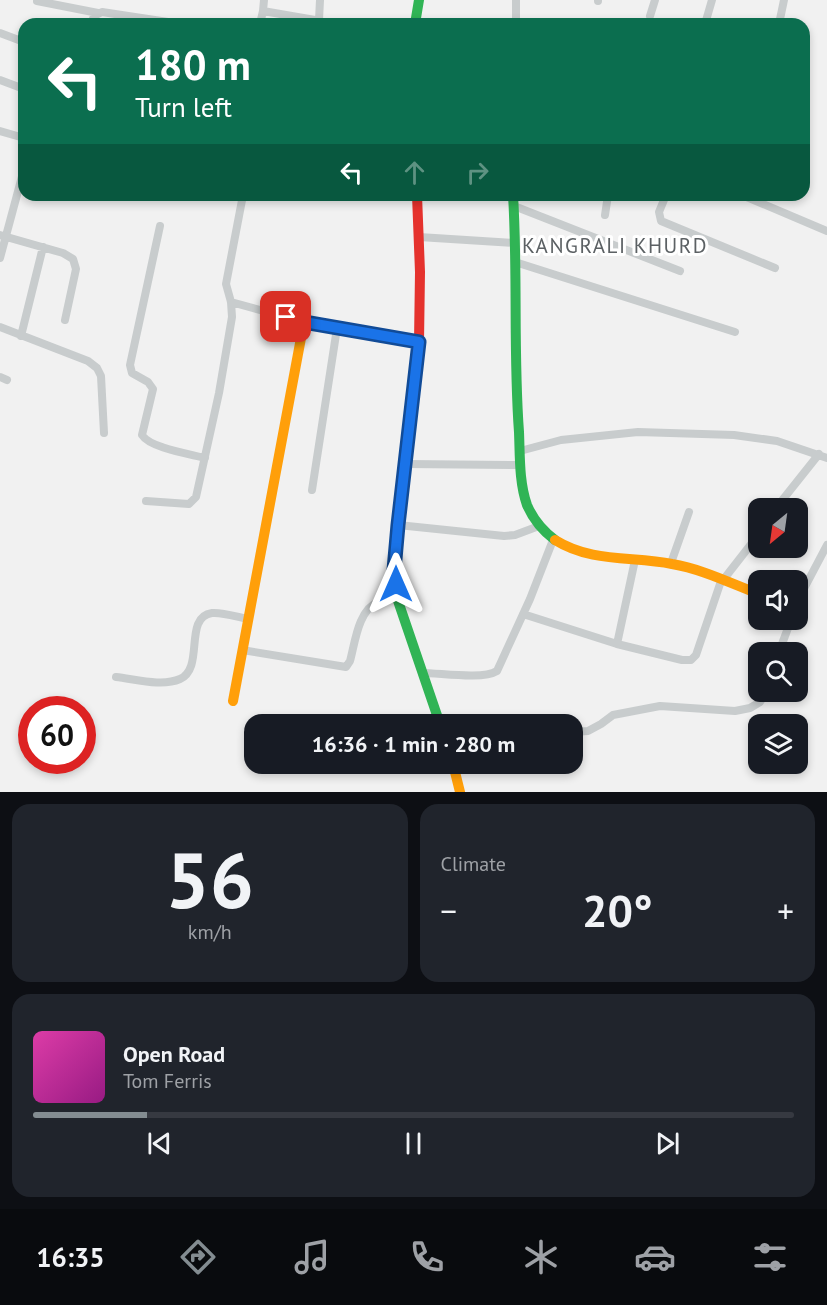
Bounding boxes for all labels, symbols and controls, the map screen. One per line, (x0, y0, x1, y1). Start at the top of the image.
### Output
text: 180 m (135, 37, 251, 92)
icon: left (36, 42, 114, 120)
text: Turn left (135, 90, 232, 124)
icon: left (335, 156, 368, 189)
icon: ahead (398, 156, 431, 189)
icon: right (461, 156, 494, 189)
district label: KANGRALI KHURD (522, 232, 708, 259)
pin (260, 291, 311, 342)
icon: arrive (269, 300, 302, 333)
north arrow (748, 498, 808, 558)
map controls (748, 498, 808, 774)
position arrow (364, 552, 428, 616)
button: sound (748, 570, 808, 630)
button: search (748, 642, 808, 702)
speed limit sign: 60 (18, 696, 96, 774)
button: layers (748, 714, 808, 774)
text: 16:36 · 1 min · 280 m (312, 730, 515, 758)
text: 56 (166, 829, 254, 930)
text: Climate (441, 851, 506, 877)
text: 20° (582, 881, 653, 939)
text: − (441, 889, 457, 932)
text: + (777, 889, 794, 932)
text: km/h (188, 919, 232, 945)
text: Open Road (123, 1040, 225, 1068)
text: Tom Ferris (123, 1068, 212, 1094)
icon: previous (143, 1127, 176, 1160)
icon: pause (397, 1127, 430, 1160)
icon: next (651, 1127, 684, 1160)
icon: directions (177, 1236, 219, 1278)
icon: music (291, 1236, 333, 1278)
icon: phone (406, 1236, 448, 1278)
icon: climate (520, 1236, 562, 1278)
icon: car (634, 1236, 676, 1278)
icon: filters (749, 1236, 791, 1278)
text: 16:35 (36, 1240, 105, 1274)

